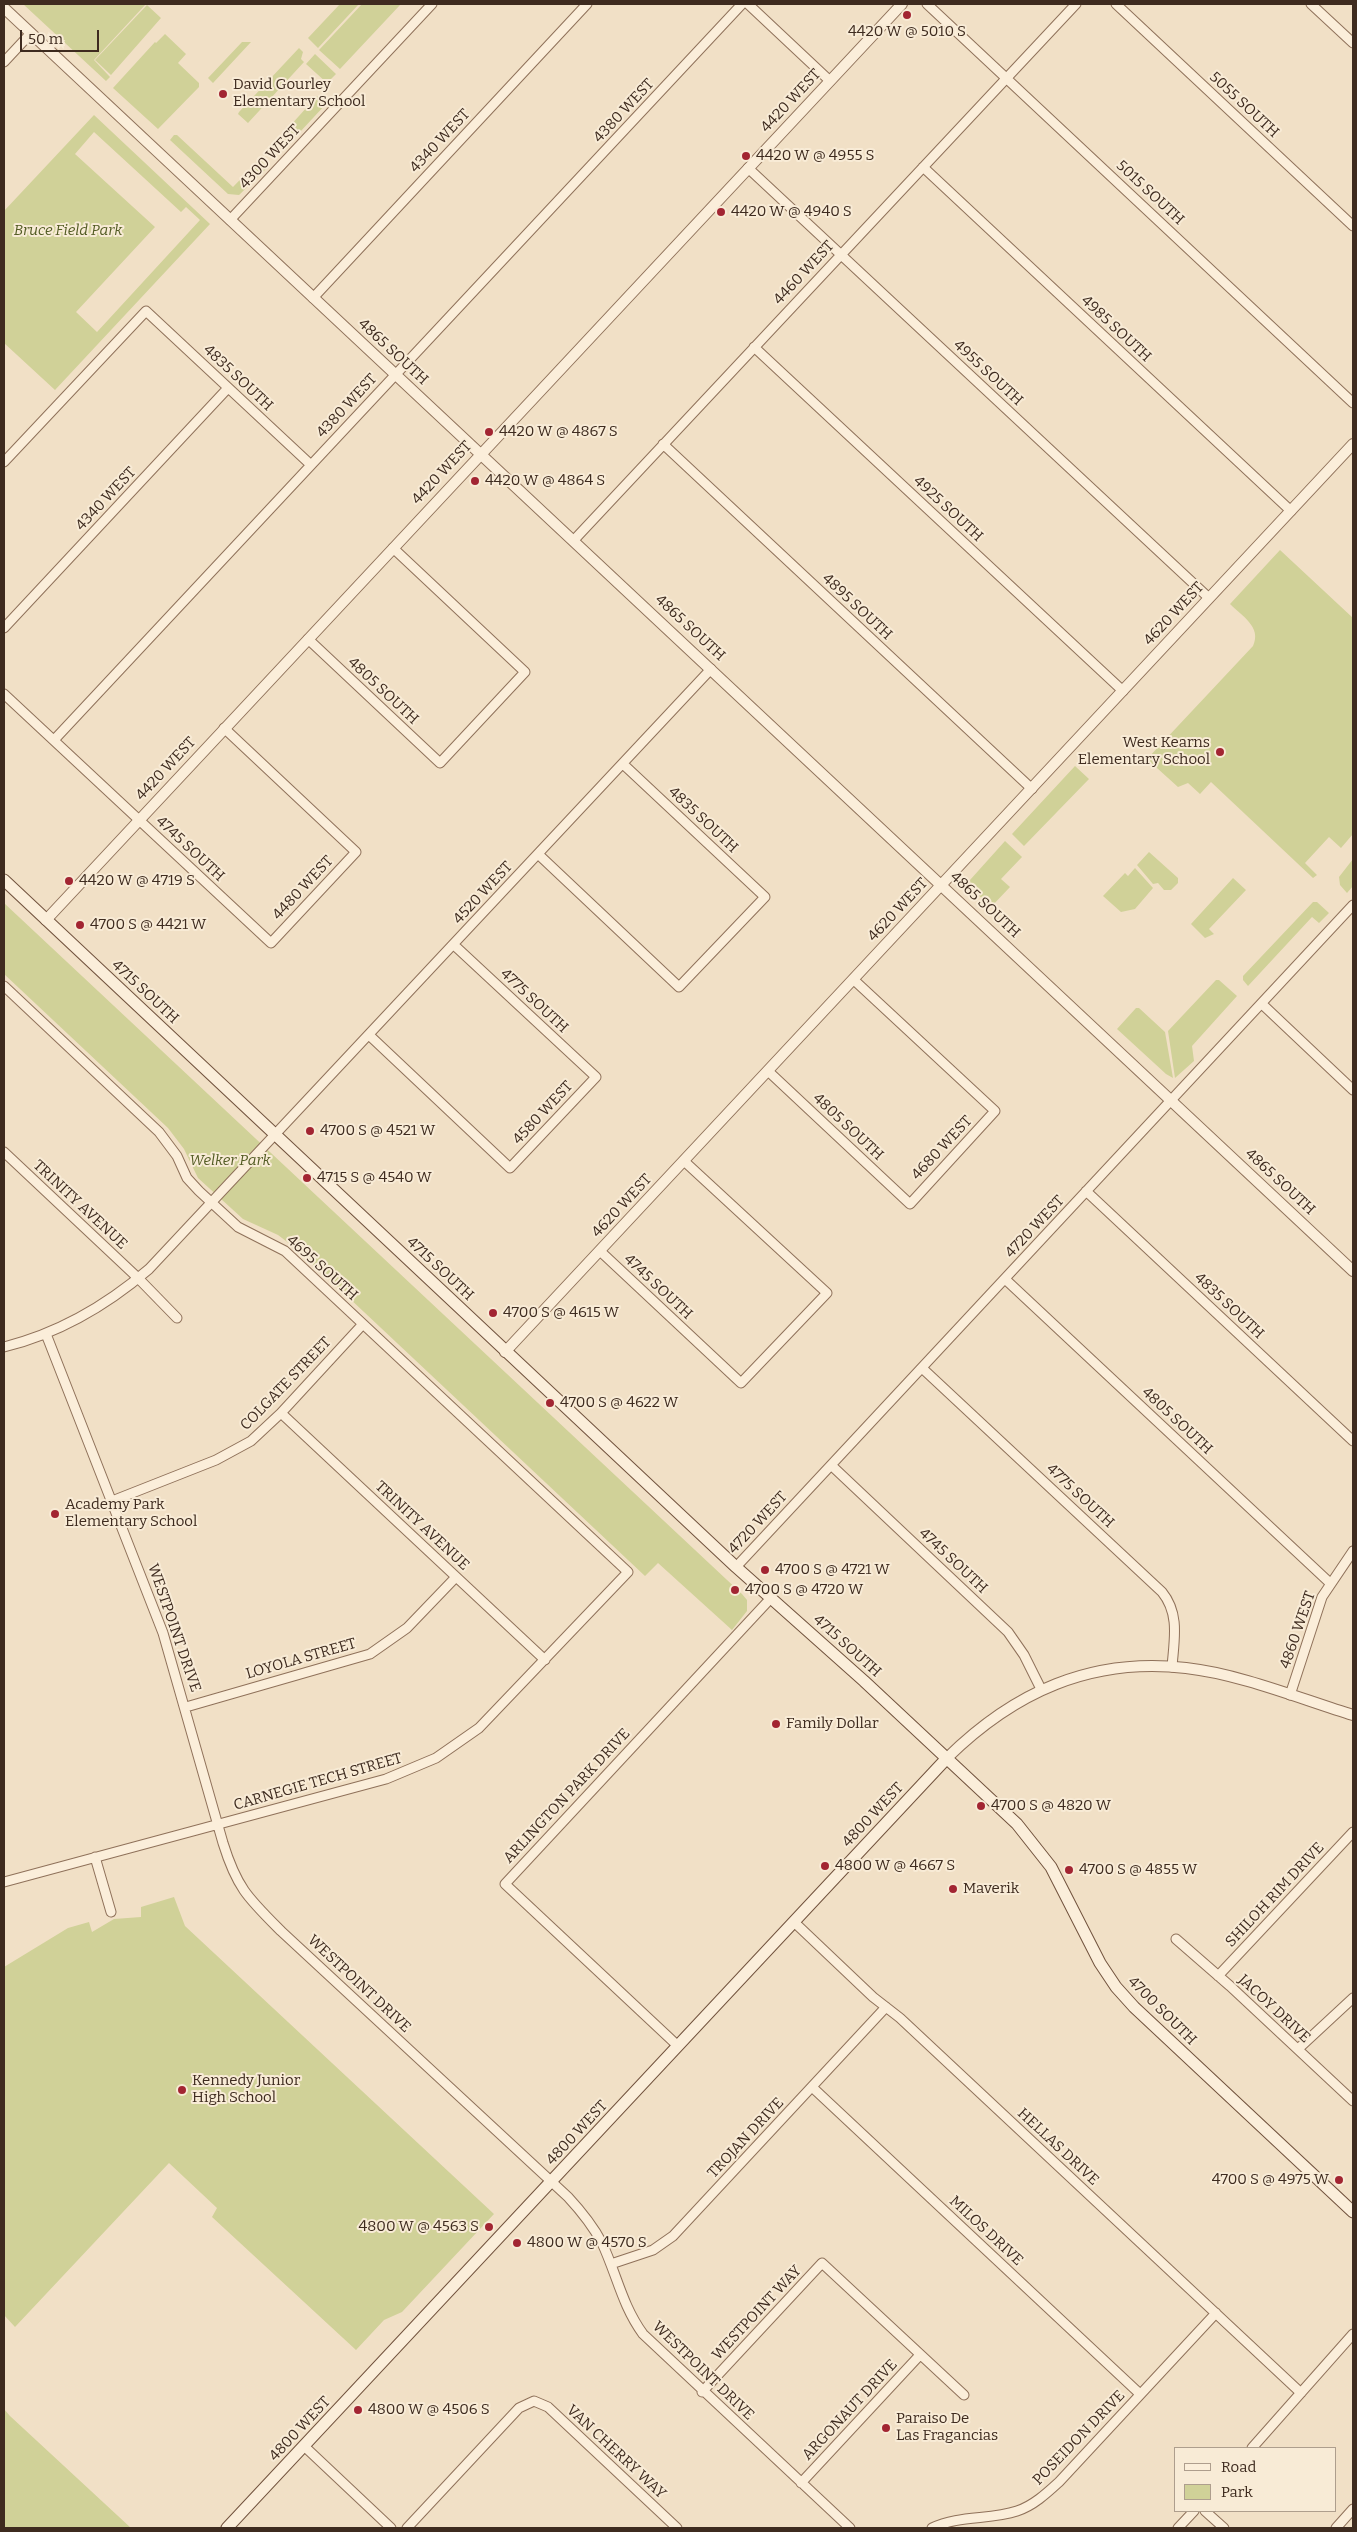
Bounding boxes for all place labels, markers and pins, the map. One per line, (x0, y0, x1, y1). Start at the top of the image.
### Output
marker: 4420 W @ 5010 S (901, 9, 913, 21)
place label: 4420 W @ 5010 S (848, 23, 966, 41)
place label: David Gourley Elementary School (233, 76, 365, 111)
marker: David Gourley Elementary School (217, 88, 229, 100)
place label: 4420 W @ 4955 S (756, 147, 874, 165)
marker: 4420 W @ 4955 S (740, 150, 752, 162)
place label: 4420 W @ 4940 S (731, 203, 852, 221)
marker: 4420 W @ 4940 S (715, 206, 727, 218)
place label: 4420 W @ 4867 S (499, 423, 618, 441)
marker: 4420 W @ 4867 S (483, 426, 495, 438)
place label: 4420 W @ 4864 S (485, 472, 605, 490)
marker: 4420 W @ 4864 S (469, 475, 481, 487)
place label: West Kearns Elementary School (1078, 734, 1210, 769)
marker: West Kearns Elementary School (1214, 746, 1226, 758)
place label: 4420 W @ 4719 S (79, 872, 195, 890)
marker: 4420 W @ 4719 S (63, 875, 75, 887)
place label: 4700 S @ 4421 W (90, 916, 206, 934)
marker: 4700 S @ 4421 W (74, 919, 86, 931)
place label: 4700 S @ 4521 W (320, 1122, 435, 1140)
marker: 4700 S @ 4521 W (304, 1125, 316, 1137)
place label: 4715 S @ 4540 W (317, 1169, 432, 1187)
marker: 4715 S @ 4540 W (301, 1172, 313, 1184)
place label: 4700 S @ 4615 W (503, 1304, 619, 1322)
marker: 4700 S @ 4615 W (487, 1307, 499, 1319)
place label: 4700 S @ 4622 W (560, 1394, 678, 1412)
marker: 4700 S @ 4622 W (544, 1397, 556, 1409)
place label: Academy Park Elementary School (65, 1496, 197, 1531)
marker: Academy Park Elementary School (49, 1508, 61, 1520)
place label: 4700 S @ 4721 W (775, 1561, 890, 1579)
marker: 4700 S @ 4721 W (759, 1564, 771, 1576)
place label: 4700 S @ 4720 W (745, 1581, 863, 1599)
marker: 4700 S @ 4720 W (729, 1584, 741, 1596)
place label: Family Dollar (786, 1715, 879, 1733)
marker: Family Dollar (770, 1718, 782, 1730)
place label: 4700 S @ 4820 W (991, 1797, 1111, 1815)
marker: 4700 S @ 4820 W (975, 1800, 987, 1812)
place label: 4800 W @ 4667 S (835, 1857, 955, 1875)
marker: 4800 W @ 4667 S (819, 1860, 831, 1872)
place label: 4700 S @ 4855 W (1079, 1861, 1197, 1879)
marker: 4700 S @ 4855 W (1063, 1864, 1075, 1876)
place label: Maverik (963, 1880, 1019, 1898)
marker: Maverik (947, 1883, 959, 1895)
place label: Kennedy Junior High School (192, 2072, 300, 2107)
marker: Kennedy Junior High School (176, 2084, 188, 2096)
place label: 4700 S @ 4975 W (1212, 2171, 1329, 2189)
marker: 4700 S @ 4975 W (1333, 2174, 1345, 2186)
place label: 4800 W @ 4563 S (359, 2218, 479, 2236)
marker: 4800 W @ 4563 S (483, 2221, 495, 2233)
place label: 4800 W @ 4570 S (527, 2234, 647, 2252)
marker: 4800 W @ 4570 S (511, 2237, 523, 2249)
place label: 4800 W @ 4506 S (368, 2401, 490, 2419)
marker: 4800 W @ 4506 S (352, 2404, 364, 2416)
place label: Paraiso De Las Fragancias (896, 2410, 998, 2445)
marker: Paraiso De Las Fragancias (880, 2422, 892, 2434)

